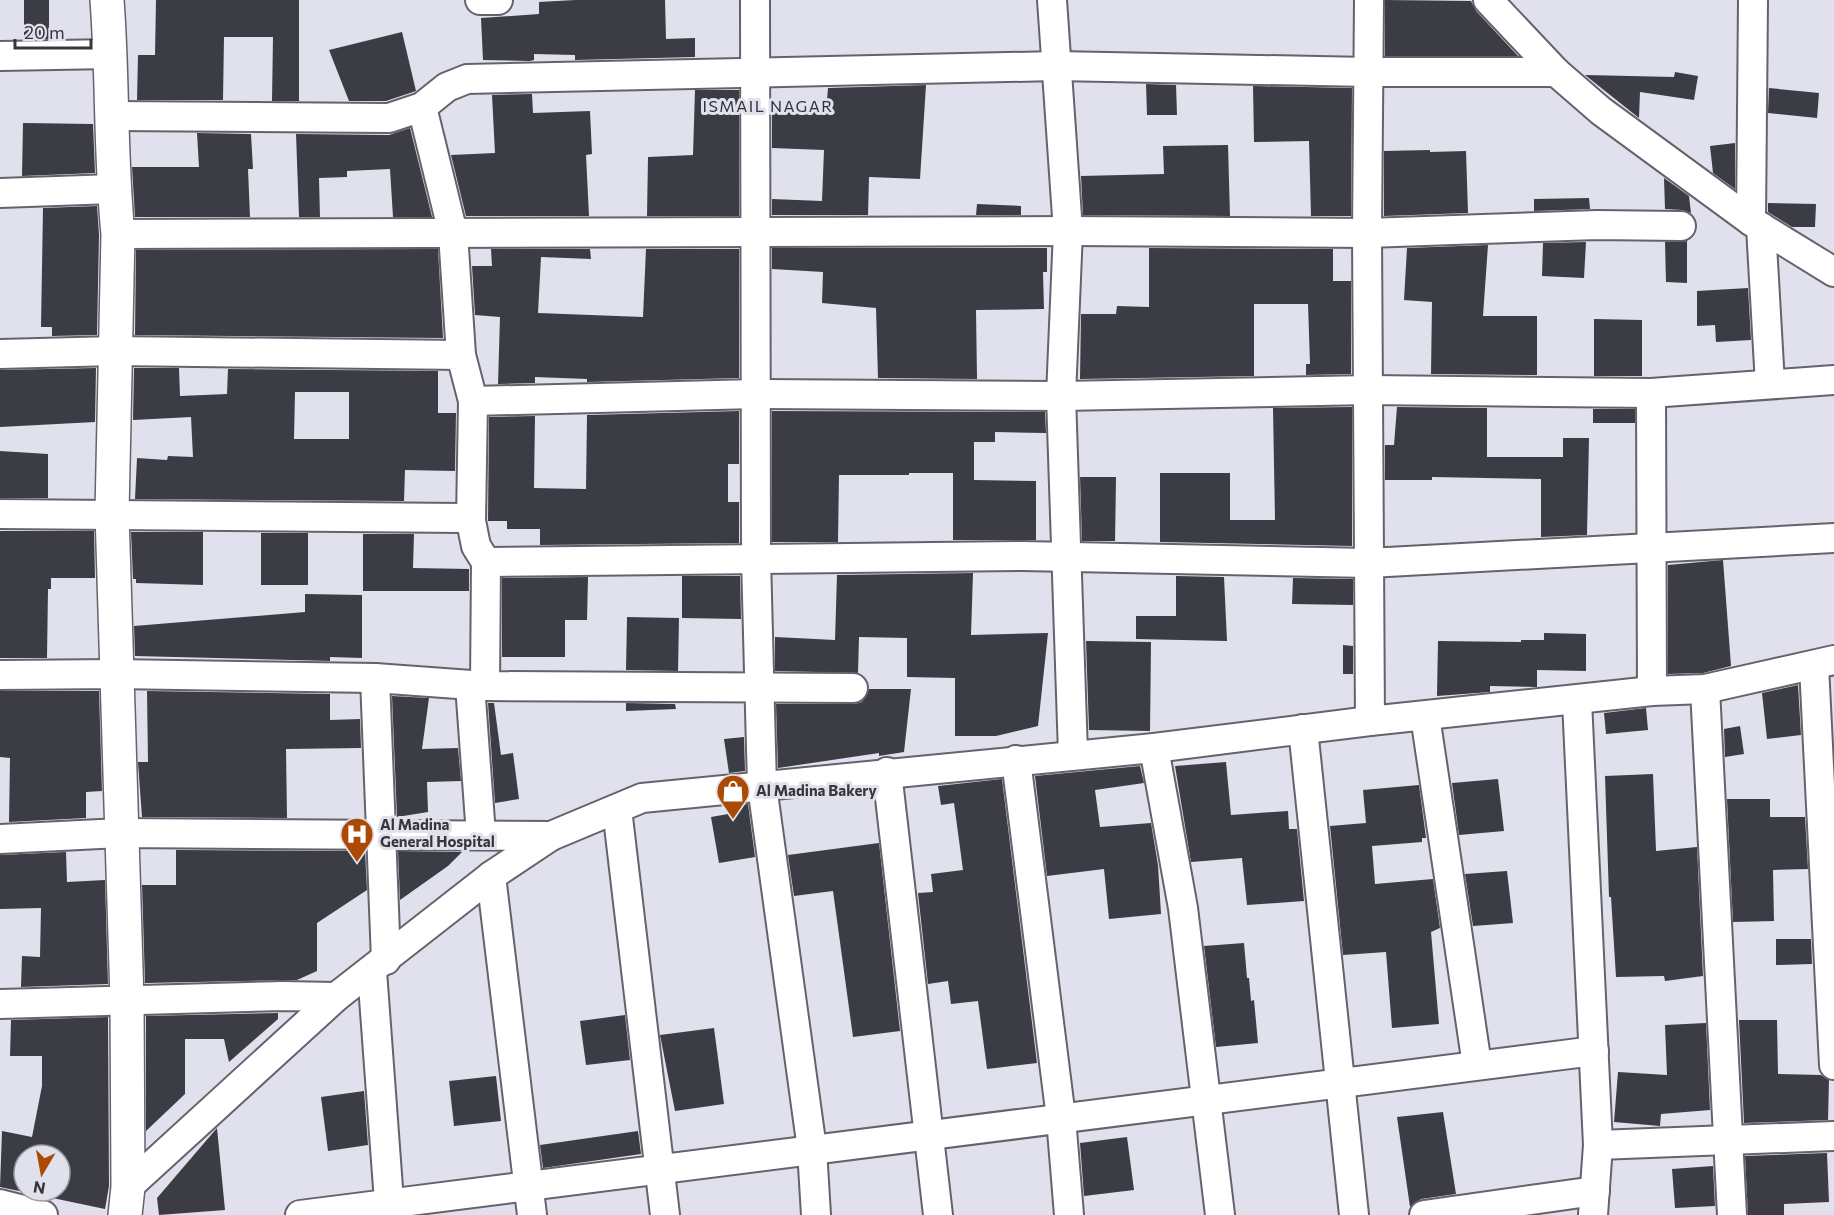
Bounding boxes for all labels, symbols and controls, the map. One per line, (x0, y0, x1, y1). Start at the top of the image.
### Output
scale bar (15, 12, 92, 50)
text: 20 m (24, 21, 65, 43)
district label: ISMAIL NAGAR (702, 96, 834, 115)
shop icon: Al Madina Bakery (715, 773, 751, 820)
place label: Al Madina Bakery (756, 781, 877, 799)
place label: Al Madina General Hospital (380, 815, 495, 850)
hospital icon: Al Madina General Hospital (339, 816, 375, 863)
north arrow (12, 1143, 72, 1203)
text: N (32, 1178, 47, 1199)

